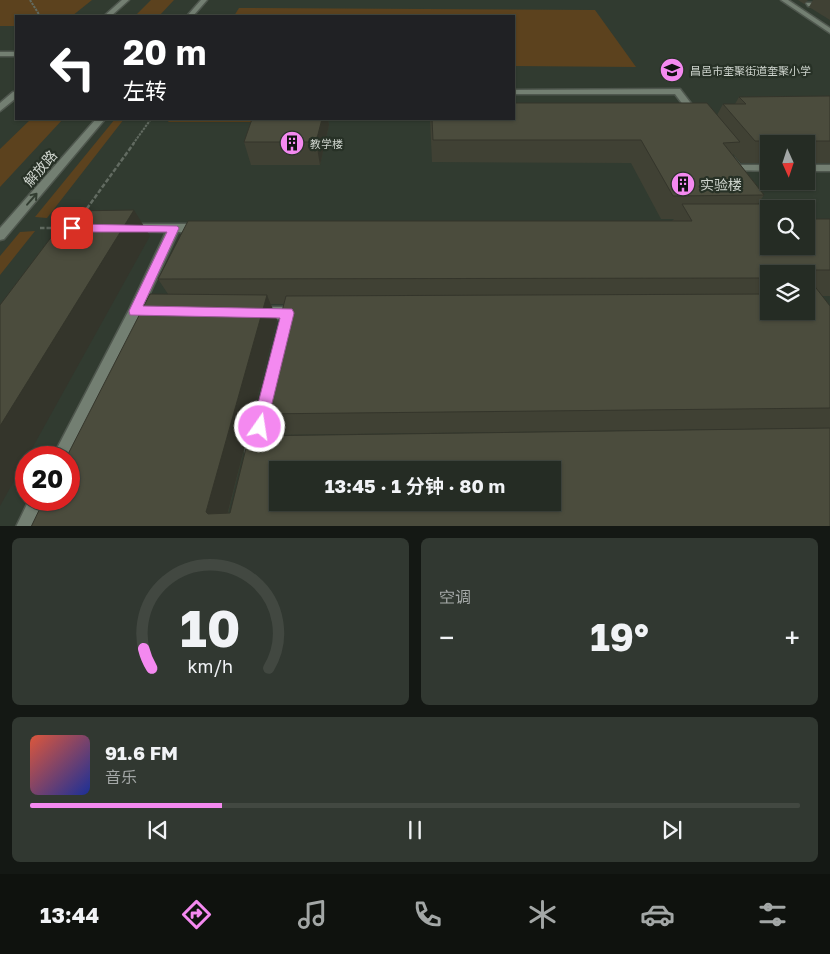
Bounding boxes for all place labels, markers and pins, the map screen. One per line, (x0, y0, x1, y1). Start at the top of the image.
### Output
school or university icon: 昌邑市奎聚街道奎聚小学 (659, 57, 685, 83)
place label: 昌邑市奎聚街道奎聚小学 (690, 64, 811, 77)
building icon: 教学楼 (279, 130, 305, 156)
place label: 教学楼 (310, 137, 343, 150)
building icon: 实验楼 (670, 171, 696, 197)
place label: 实验楼 (700, 176, 742, 193)
pin (51, 207, 93, 249)

